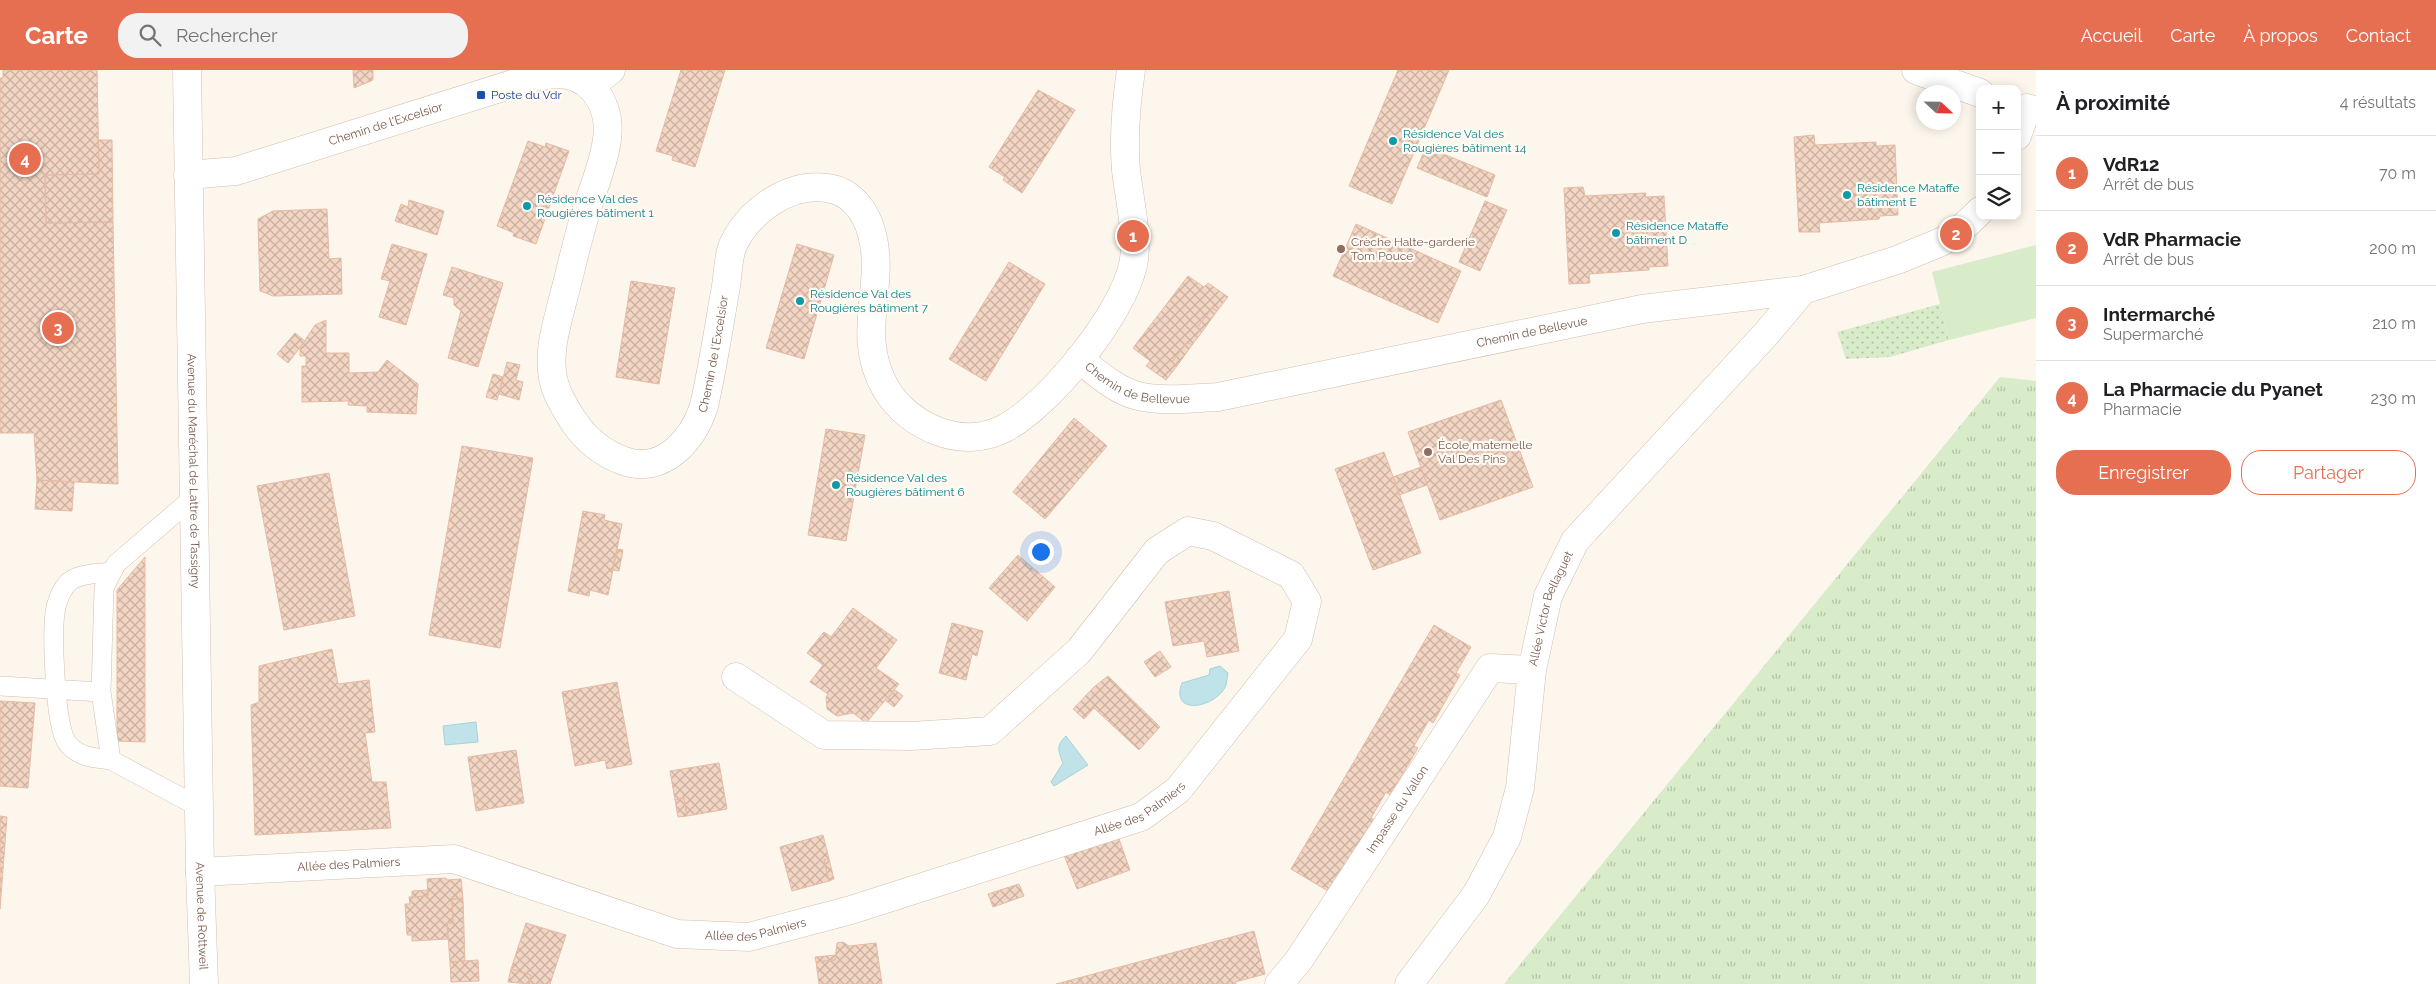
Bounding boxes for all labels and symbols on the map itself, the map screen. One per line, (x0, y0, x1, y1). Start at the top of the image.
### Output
north arrow (1916, 85, 1961, 130)
place label: Poste du Vdr (491, 88, 562, 102)
marker: Poste du Vdr (475, 89, 487, 101)
street label: Chemin de l'Excelsior (327, 99, 445, 148)
place label: Résidence Val des Rougières bâtiment 14 (1403, 127, 1527, 155)
marker: Résidence Val des Rougières bâtiment 14 (1387, 135, 1399, 147)
pin: 4 (9, 140, 41, 178)
place label: Résidence Mataffe bâtiment E (1857, 181, 1960, 209)
marker: Résidence Mataffe bâtiment E (1841, 189, 1853, 201)
place label: Résidence Val des Rougières bâtiment 1 (537, 192, 654, 220)
marker: Résidence Val des Rougières bâtiment 1 (521, 200, 533, 212)
pin: 2 (1940, 215, 1972, 253)
pin: 1 (1117, 217, 1149, 255)
place label: Résidence Mataffe bâtiment D (1626, 219, 1729, 247)
marker: Résidence Mataffe bâtiment D (1610, 227, 1622, 239)
place label: Crèche Halte-garderie Tom Pouce (1351, 235, 1475, 263)
marker: Crèche Halte-garderie Tom Pouce (1335, 243, 1347, 255)
place label: Résidence Val des Rougières bâtiment 7 (810, 287, 929, 315)
street label: Chemin de l'Excelsior (695, 294, 731, 414)
marker: Résidence Val des Rougières bâtiment 7 (794, 295, 806, 307)
pin: 3 (42, 309, 74, 347)
street label: Chemin de Bellevue (1475, 314, 1588, 350)
street label: Avenue du Maréchal de Lattre de Tassigny (185, 353, 202, 589)
street label: Chemin de Bellevue (1082, 359, 1190, 406)
place label: École maternelle Val Des Pins (1438, 438, 1532, 466)
marker: École maternelle Val Des Pins (1422, 446, 1434, 458)
place label: Résidence Val des Rougières bâtiment 6 (846, 471, 965, 499)
marker: Résidence Val des Rougières bâtiment 6 (830, 479, 842, 491)
your location (1028, 539, 1054, 565)
street label: Allée Victor Bellaguet (1526, 549, 1576, 667)
street label: Impasse du Vallon (1364, 763, 1431, 856)
street label: Allée des Palmiers (1092, 779, 1189, 839)
street label: Allée des Palmiers (297, 855, 401, 874)
street label: Avenue de Rottweil (193, 862, 211, 971)
street label: Allée des Palmiers (705, 915, 808, 944)

